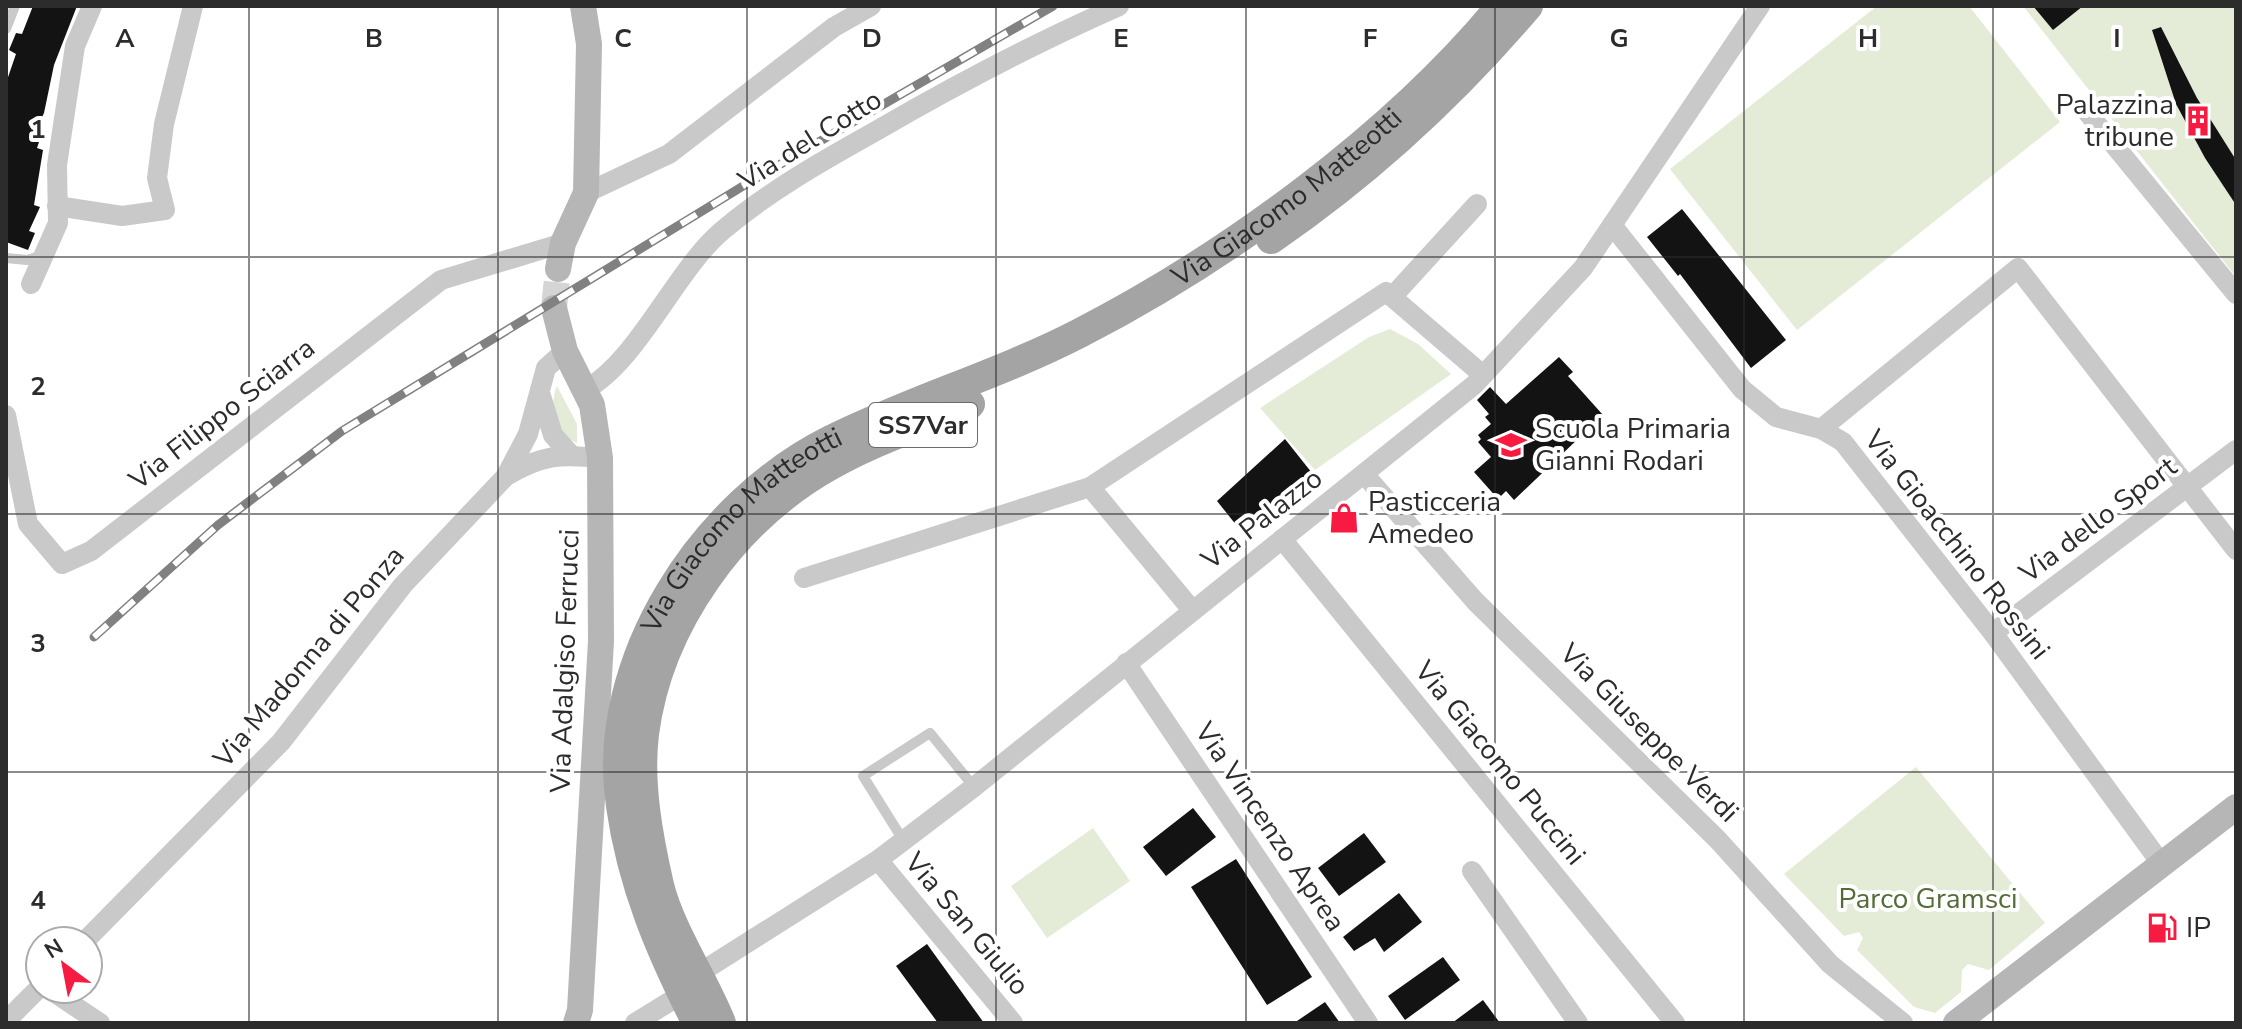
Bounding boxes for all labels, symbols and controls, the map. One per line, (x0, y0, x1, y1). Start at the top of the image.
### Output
text: A (115, 21, 135, 56)
text: B (365, 21, 383, 56)
text: C (614, 21, 632, 56)
text: D (862, 21, 882, 56)
text: E (1113, 21, 1129, 56)
text: F (1363, 21, 1377, 56)
text: G (1609, 21, 1629, 56)
text: H (1858, 21, 1878, 56)
text: I (2113, 21, 2121, 56)
street label: Via del Cotto (730, 81, 889, 200)
place label: Palazzina tribune (2056, 86, 2174, 156)
street label: Via Giacomo Matteotti (1164, 99, 1410, 296)
building icon: Palazzina tribune (2181, 104, 2215, 138)
text: 1 (30, 112, 46, 147)
street label: Via Filippo Sciarra (120, 329, 323, 499)
text: 2 (30, 369, 46, 404)
road number: SS7Var (869, 403, 977, 447)
place label: Scuola Primaria Gianni Rodari (1535, 410, 1731, 480)
street label: Via Giacomo Matteotti (632, 418, 848, 640)
street label: Via Gioacchino Rossini (1855, 422, 2059, 668)
school or university icon: Scuola Primaria Gianni Rodari (1494, 428, 1528, 462)
street label: Via dello Sport (2011, 448, 2185, 592)
street label: Via Palazzo (1193, 460, 1330, 579)
place label: Pasticceria Amedeo (1368, 483, 1501, 553)
shop icon: Pasticceria Amedeo (1327, 501, 1361, 535)
street label: Via Adalgiso Ferrucci (541, 528, 589, 795)
street label: Via Madonna di Ponza (204, 538, 413, 777)
text: 3 (30, 626, 46, 661)
street label: Via Giuseppe Verdi (1550, 634, 1747, 831)
street label: Via Giacomo Puccini (1405, 652, 1594, 873)
street label: Via Vincenzo Aprea (1185, 714, 1354, 939)
street label: Via San Giulio (895, 844, 1038, 1004)
park label: Parco Gramsci (1838, 880, 2018, 918)
text: 4 (30, 883, 46, 918)
place label: IP (2186, 909, 2211, 947)
fuel station icon: IP (2145, 911, 2179, 945)
north arrow (24, 925, 104, 1005)
text: N (39, 932, 69, 966)

